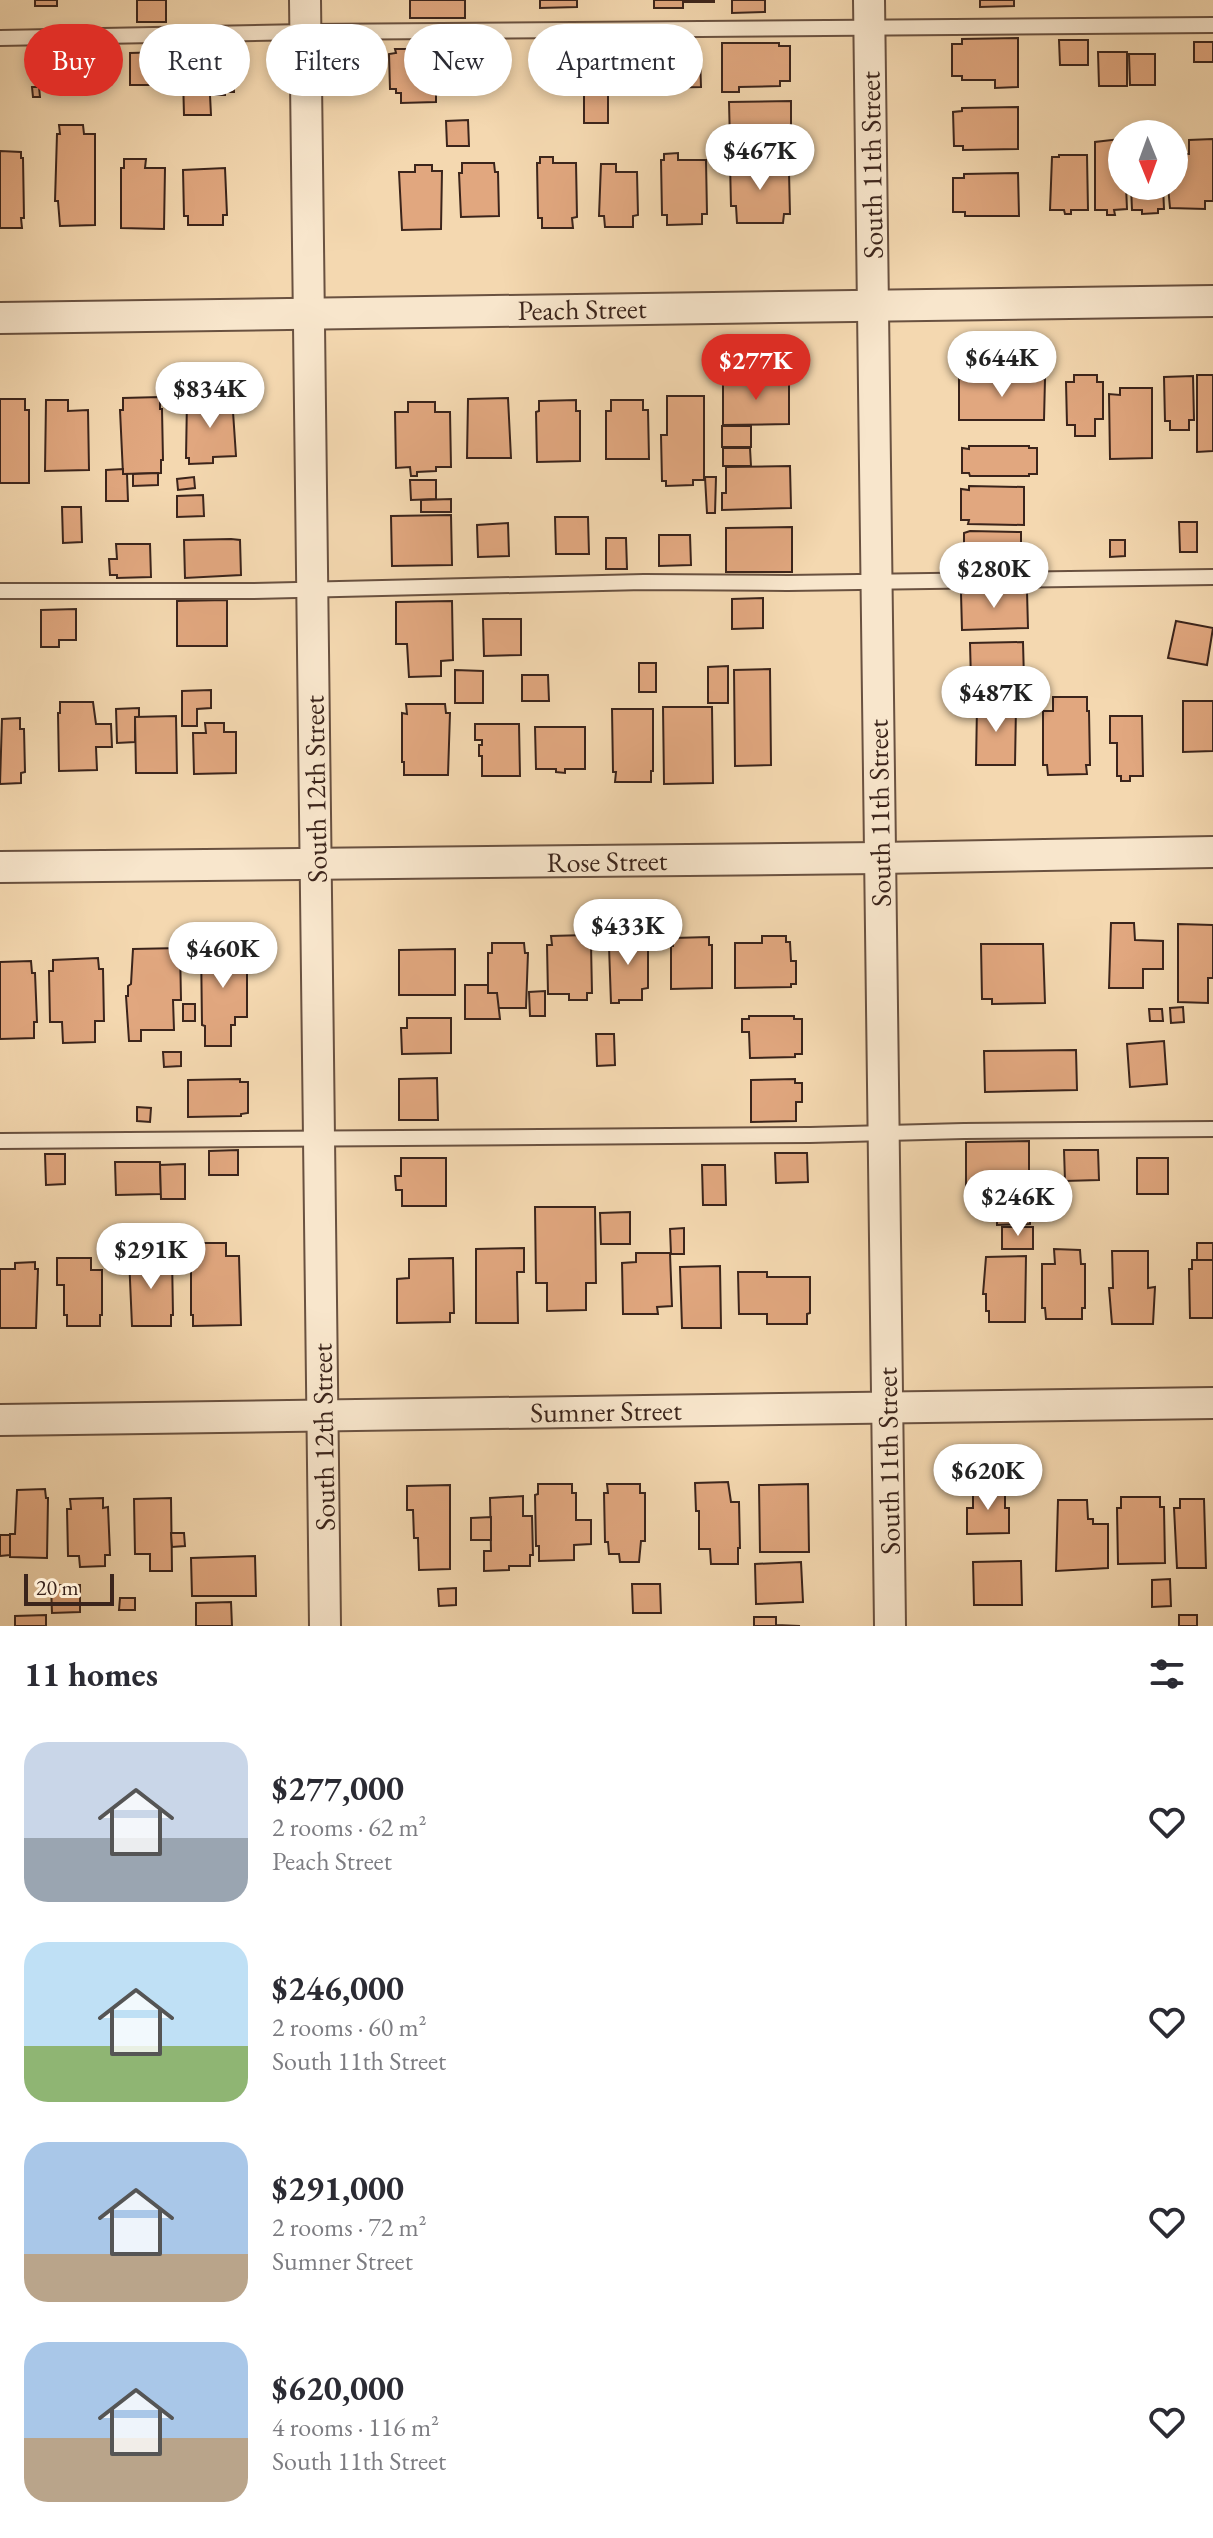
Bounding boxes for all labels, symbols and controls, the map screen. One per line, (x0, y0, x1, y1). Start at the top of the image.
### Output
chip: Buy (24, 24, 123, 96)
chip: Rent (139, 24, 250, 96)
chip: Filters (266, 24, 388, 96)
chip: New (404, 24, 512, 96)
chip: Apartment (528, 24, 703, 96)
street label: South 11th Street (851, 71, 891, 259)
north arrow (1108, 120, 1188, 200)
map controls (1108, 120, 1188, 200)
pin: $467K (704, 124, 816, 192)
text: $467K (723, 133, 797, 167)
street label: Peach Street (517, 290, 647, 328)
pin: $644K (946, 331, 1058, 399)
pin: $277K (700, 334, 812, 402)
text: $644K (965, 340, 1039, 374)
text: $277K (719, 343, 793, 377)
pin: $834K (154, 362, 266, 430)
text: $834K (173, 371, 247, 405)
pin: $280K (938, 542, 1050, 610)
text: $280K (957, 551, 1031, 585)
pin: $487K (940, 666, 1052, 734)
text: $487K (959, 675, 1033, 709)
street label: South 12th Street (295, 695, 335, 883)
street label: South 11th Street (859, 719, 899, 907)
street label: Rose Street (546, 842, 668, 880)
pin: $433K (572, 899, 684, 967)
text: $433K (591, 908, 665, 942)
pin: $460K (167, 922, 279, 990)
text: $460K (186, 931, 260, 965)
pin: $246K (962, 1170, 1074, 1238)
text: $246K (981, 1179, 1055, 1213)
pin: $291K (95, 1223, 207, 1291)
text: $291K (114, 1232, 188, 1266)
street label: South 12th Street (303, 1343, 343, 1531)
street label: South 11th Street (868, 1367, 908, 1555)
street label: Sumner Street (530, 1392, 682, 1430)
pin: $620K (932, 1444, 1044, 1512)
text: $620K (951, 1453, 1025, 1487)
scale bar (24, 1570, 114, 1606)
text: 20 m (36, 1573, 79, 1602)
text: 11 homes (24, 1652, 158, 1696)
icon: filters (1145, 1652, 1189, 1696)
text: $277,000 (272, 1766, 404, 1810)
icon: home (88, 1774, 184, 1870)
icon: heart (1145, 1800, 1189, 1844)
text: 2 rooms · 62 m² (272, 1810, 427, 1844)
text: Peach Street (272, 1844, 392, 1878)
text: $246,000 (272, 1966, 404, 2010)
icon: home (88, 1974, 184, 2070)
icon: heart (1145, 2000, 1189, 2044)
text: 2 rooms · 60 m² (272, 2010, 427, 2044)
text: South 11th Street (272, 2044, 446, 2078)
text: $291,000 (272, 2166, 404, 2210)
icon: home (88, 2174, 184, 2270)
icon: heart (1145, 2200, 1189, 2244)
text: 2 rooms · 72 m² (272, 2210, 427, 2244)
text: Sumner Street (272, 2244, 413, 2278)
text: $620,000 (272, 2366, 404, 2410)
icon: home (88, 2374, 184, 2470)
icon: heart (1145, 2400, 1189, 2444)
text: 4 rooms · 116 m² (272, 2410, 439, 2444)
text: South 11th Street (272, 2444, 446, 2478)

